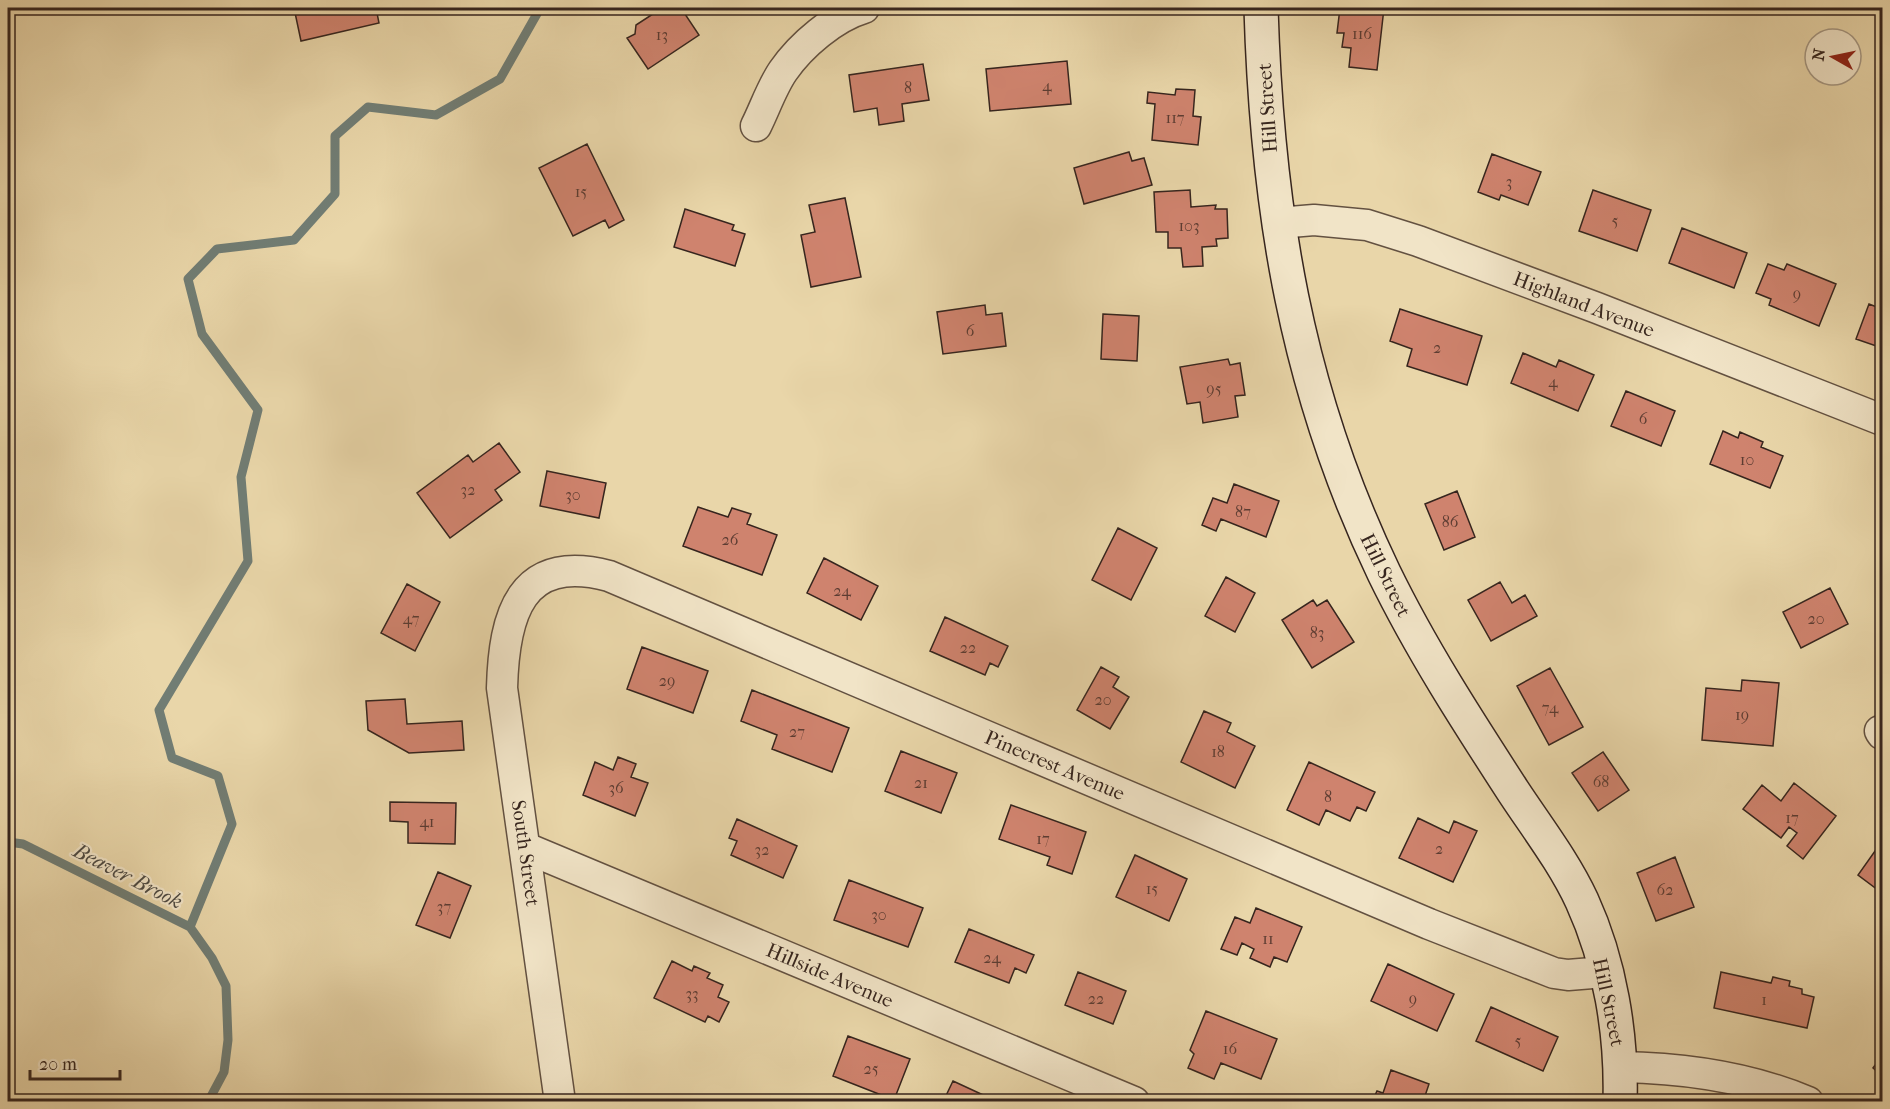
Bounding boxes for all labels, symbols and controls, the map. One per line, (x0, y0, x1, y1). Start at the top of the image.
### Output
house number: 116 (1352, 24, 1372, 43)
house number: 13 (656, 25, 668, 44)
north arrow (1803, 27, 1863, 87)
text: N (1808, 46, 1829, 62)
street label: Hill Street (1253, 62, 1282, 154)
house number: 4 (1042, 76, 1052, 95)
house number: 8 (904, 78, 912, 97)
house number: 117 (1165, 108, 1185, 127)
house number: 3 (1506, 172, 1512, 191)
house number: 15 (575, 182, 587, 201)
house number: 5 (1612, 211, 1619, 230)
house number: 103 (1178, 216, 1200, 235)
street label: Highland Avenue (1510, 267, 1658, 342)
house number: 9 (1793, 284, 1801, 303)
house number: 6 (966, 321, 975, 340)
house number: 2 (1433, 338, 1441, 357)
house number: 4 (1548, 372, 1558, 391)
house number: 95 (1206, 379, 1222, 398)
house number: 6 (1639, 409, 1648, 428)
house number: 10 (1740, 450, 1754, 469)
house number: 32 (461, 480, 475, 499)
house number: 30 (565, 485, 581, 504)
house number: 87 (1235, 502, 1251, 521)
house number: 86 (1442, 512, 1459, 531)
house number: 26 (722, 530, 739, 549)
street label: Hill Street (1356, 530, 1416, 621)
house number: 24 (833, 581, 851, 600)
house number: 47 (403, 609, 420, 628)
house number: 20 (1807, 609, 1825, 628)
house number: 83 (1310, 623, 1324, 642)
house number: 22 (960, 638, 976, 657)
house number: 29 (659, 671, 675, 690)
house number: 20 (1094, 690, 1112, 709)
house number: 74 (1542, 698, 1559, 717)
house number: 19 (1735, 705, 1749, 724)
house number: 27 (789, 722, 805, 741)
street label: Pinecrest Avenue (981, 726, 1128, 805)
house number: 18 (1211, 742, 1225, 761)
house number: 68 (1593, 772, 1609, 791)
house number: 21 (914, 773, 928, 792)
house number: 36 (608, 778, 624, 797)
house number: 8 (1324, 787, 1332, 806)
street label: South Street (507, 798, 544, 908)
house number: 17 (1785, 808, 1799, 827)
house number: 41 (419, 812, 435, 831)
house number: 17 (1036, 829, 1050, 848)
water label: Beaver Brook (69, 838, 187, 914)
house number: 2 (1435, 839, 1443, 858)
house number: 32 (755, 840, 769, 859)
house number: 15 (1146, 879, 1158, 898)
house number: 62 (1657, 880, 1673, 899)
house number: 37 (437, 897, 451, 916)
house number: 30 (871, 905, 887, 924)
house number: 11 (1262, 929, 1274, 948)
street label: Hillside Avenue (763, 938, 897, 1013)
house number: 24 (983, 948, 1001, 967)
street label: Hill Street (1588, 956, 1629, 1048)
house number: 33 (685, 984, 699, 1003)
house number: 22 (1088, 989, 1104, 1008)
house number: 9 (1409, 989, 1417, 1008)
house number: 1 (1761, 990, 1767, 1009)
house number: 5 (1515, 1031, 1522, 1050)
house number: 16 (1223, 1039, 1237, 1058)
scale bar (30, 1043, 120, 1081)
text: 20 m (39, 1054, 77, 1075)
house number: 25 (863, 1059, 879, 1078)

